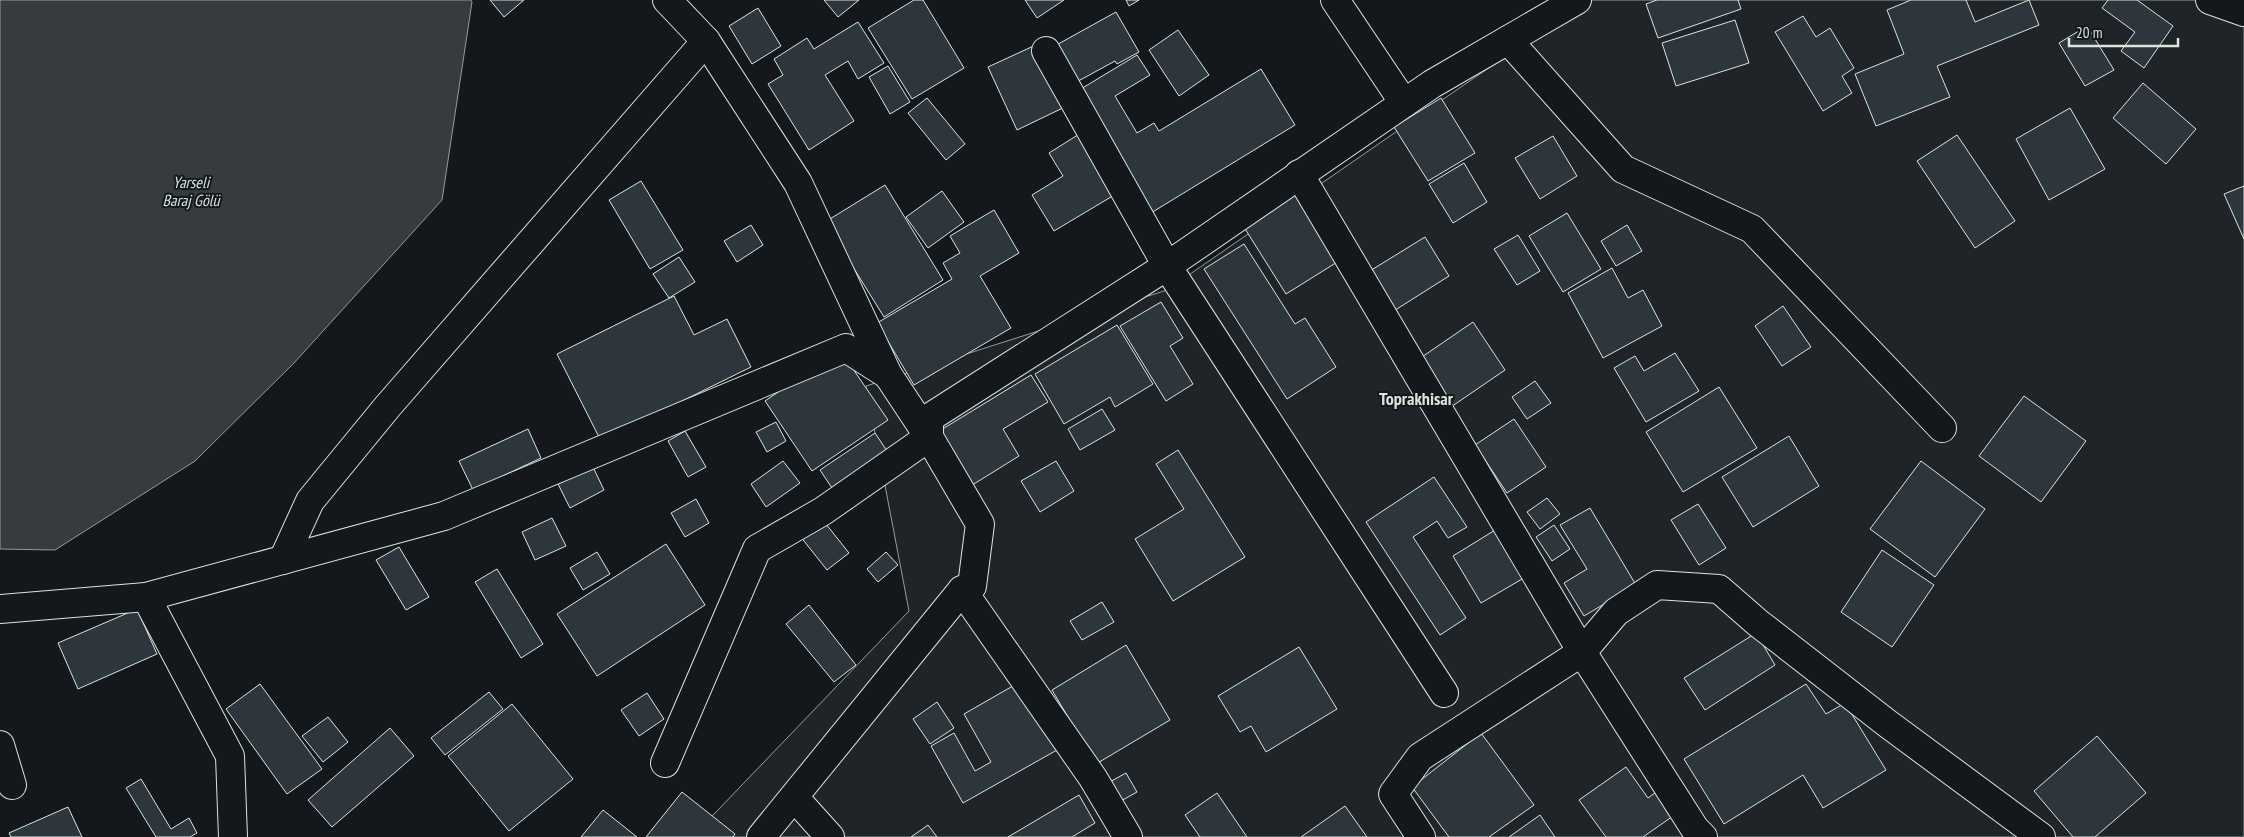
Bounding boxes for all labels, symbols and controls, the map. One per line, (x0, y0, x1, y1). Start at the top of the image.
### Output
scale bar (2069, 15, 2178, 47)
text: 20 m (2076, 23, 2102, 42)
water label: Yarseli Baraj Gölü (162, 172, 222, 210)
district label: Toprakhisar (1379, 387, 1454, 410)

